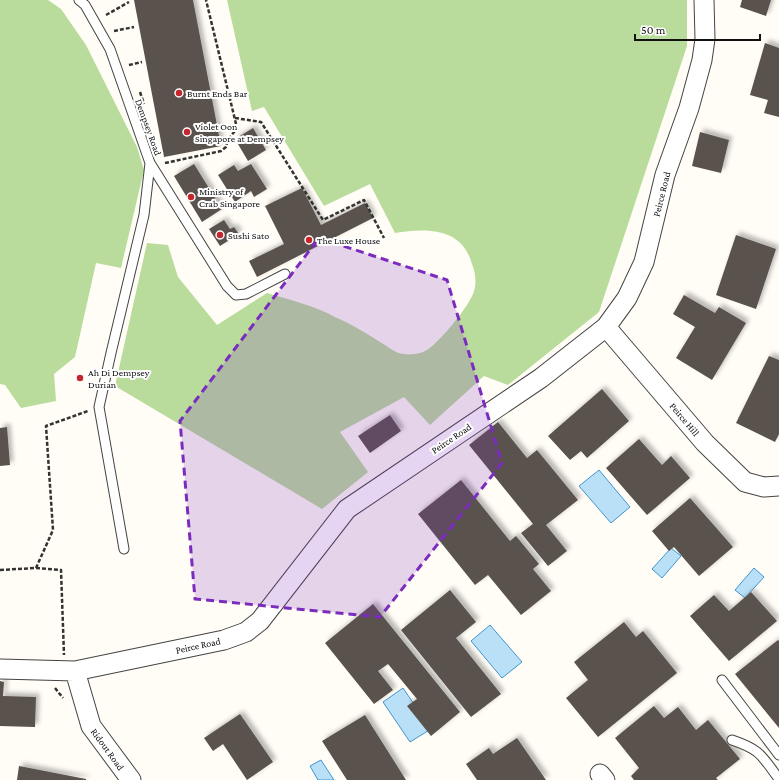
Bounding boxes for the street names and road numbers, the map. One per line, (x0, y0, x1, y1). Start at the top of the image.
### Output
street label: Dempsey Road (133, 97, 164, 158)
street label: Peirce Road (651, 170, 673, 218)
street label: Peirce Hill (668, 400, 702, 438)
street label: Peirce Road (429, 421, 474, 456)
street label: Peirce Road (175, 635, 222, 656)
street label: Ridout Road (89, 726, 127, 773)

